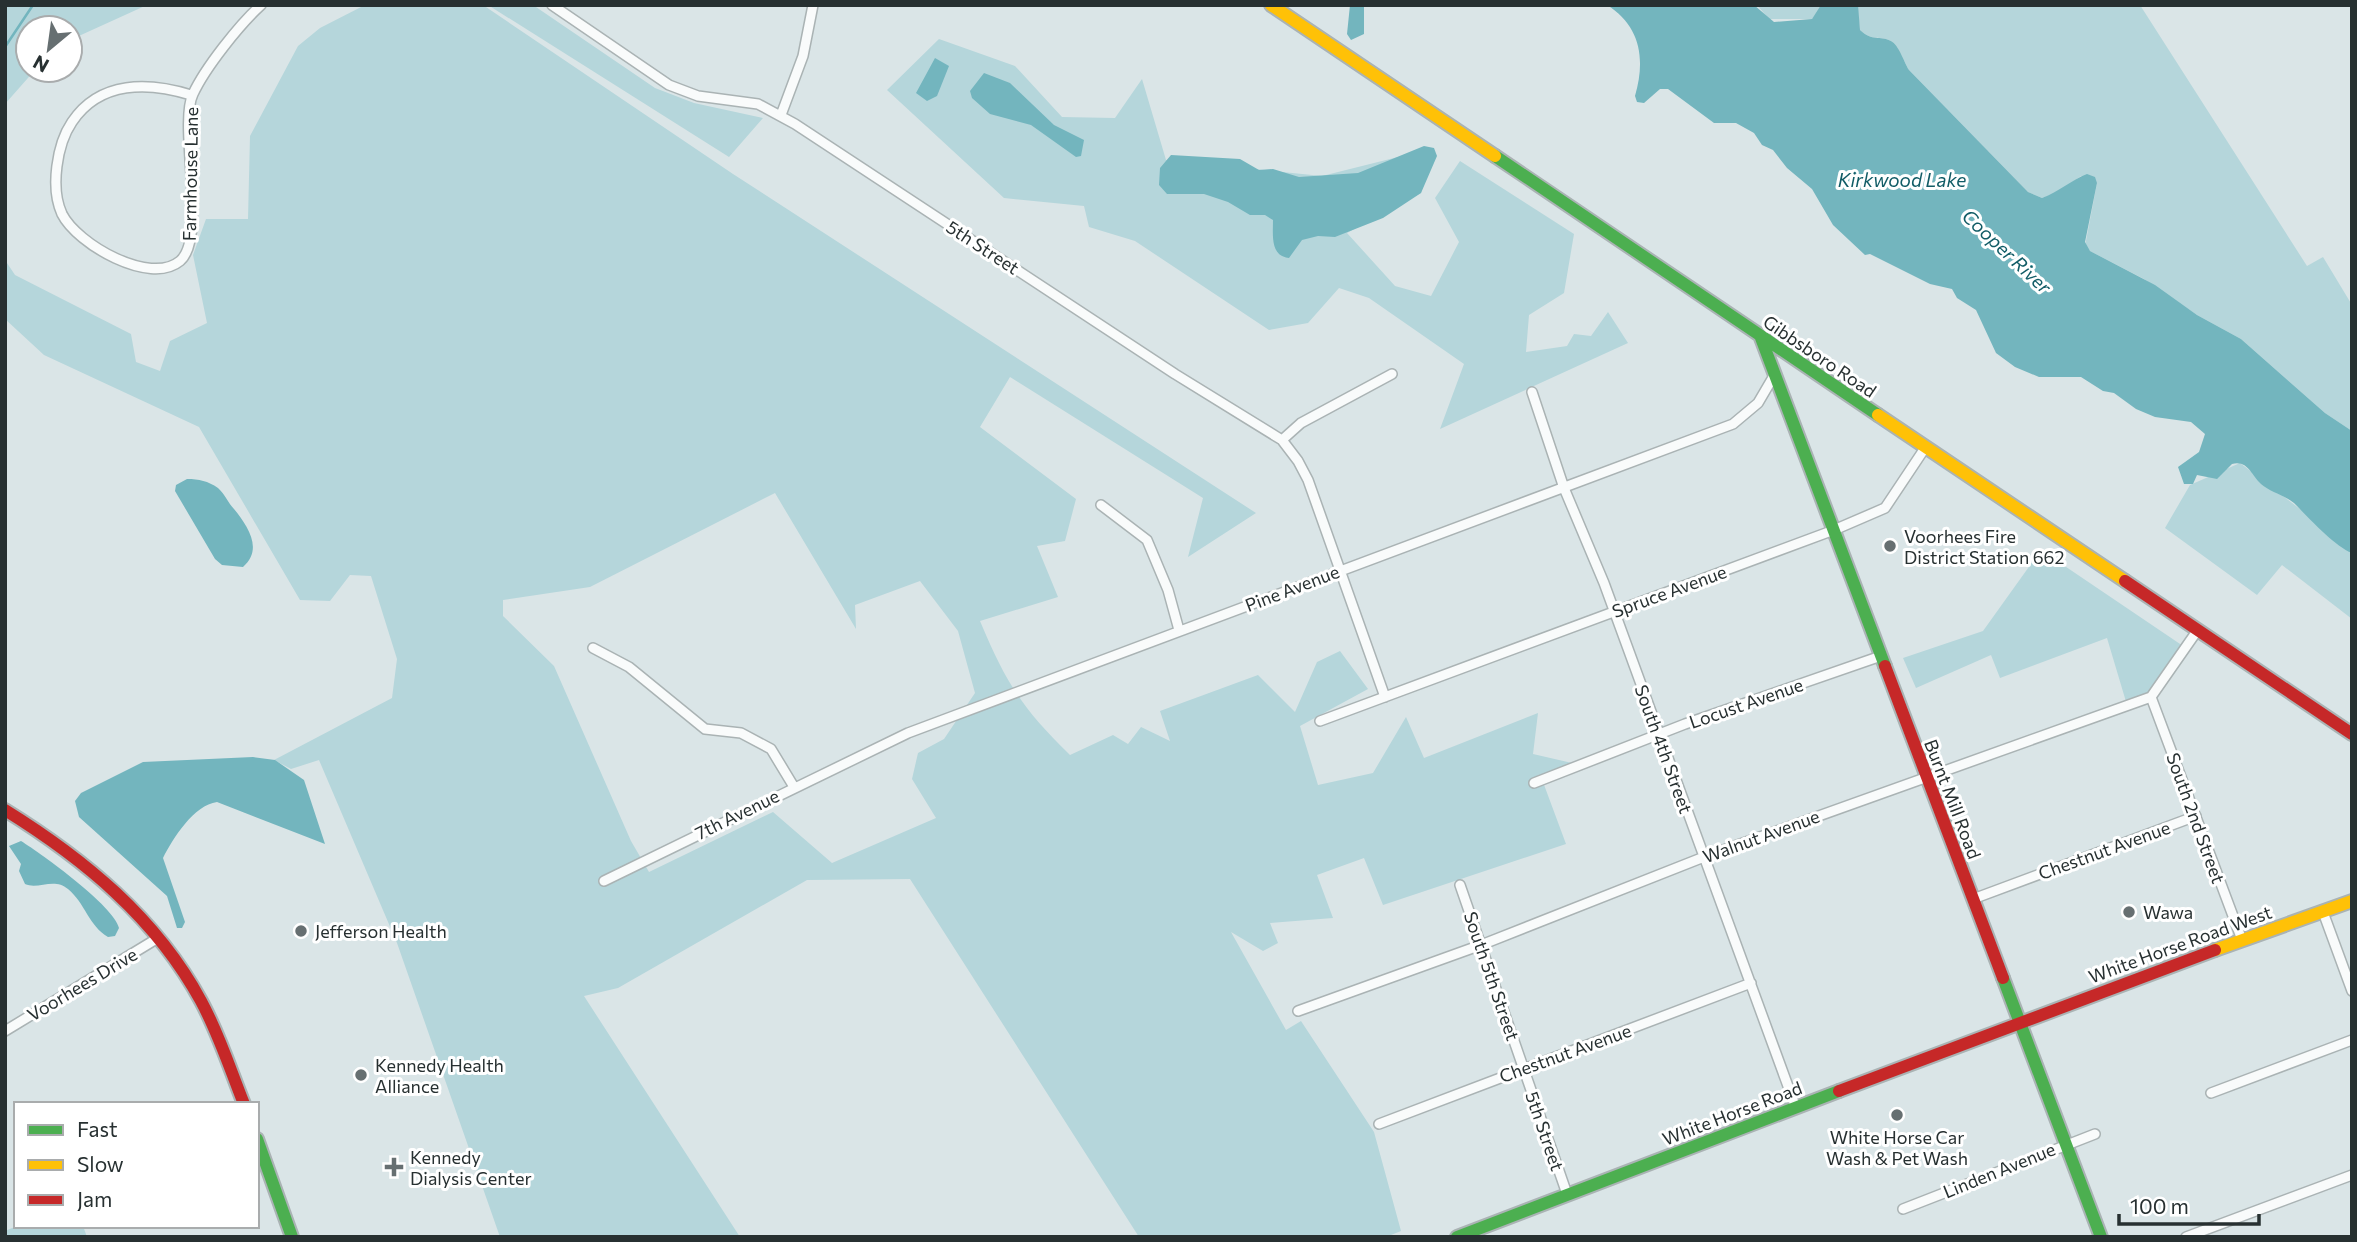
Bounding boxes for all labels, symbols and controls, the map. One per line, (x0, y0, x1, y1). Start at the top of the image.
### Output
north arrow (14, 14, 84, 84)
text: N (29, 51, 52, 78)
street label: Farmhouse Lane (178, 107, 202, 241)
water label: Kirkwood Lake (1838, 168, 1966, 191)
water label: Cooper River (1958, 204, 2057, 299)
street label: 5th Street (942, 215, 1024, 279)
street label: Gibbsboro Road (1759, 310, 1881, 402)
place label: Voorhees Fire District Station 662 (1904, 525, 2064, 568)
marker: Voorhees Fire District Station 662 (1882, 538, 1898, 554)
street label: Pine Avenue (1242, 560, 1342, 616)
street label: Spruce Avenue (1609, 560, 1729, 622)
street label: Locust Avenue (1686, 673, 1806, 733)
street label: South 4th Street (1631, 682, 1697, 816)
street label: Burnt Mill Road (1920, 736, 1986, 862)
street label: South 2nd Street (2162, 750, 2230, 886)
street label: 7th Avenue (691, 784, 783, 844)
street label: Walnut Avenue (1700, 805, 1822, 867)
street label: Chestnut Avenue (2035, 816, 2173, 884)
street label: White Horse Road West (2085, 901, 2275, 987)
place label: Wawa (2143, 901, 2193, 923)
marker: Wawa (2121, 904, 2137, 920)
street label: South 5th Street (1460, 909, 1524, 1043)
place label: Jefferson Health (315, 920, 447, 942)
marker: Jefferson Health (293, 923, 309, 939)
street label: Voorhees Drive (23, 943, 141, 1025)
street label: Chestnut Avenue (1496, 1019, 1634, 1087)
place label: Kennedy Health Alliance (375, 1054, 504, 1097)
marker: Kennedy Health Alliance (353, 1067, 369, 1083)
street label: White Horse Road (1659, 1076, 1805, 1150)
street label: 5th Street (1521, 1088, 1569, 1174)
legend (14, 1102, 259, 1228)
marker: White Horse Car Wash & Pet Wash (1889, 1107, 1905, 1123)
text: Fast (77, 1116, 118, 1141)
place label: White Horse Car Wash & Pet Wash (1826, 1126, 1968, 1169)
street label: Linden Avenue (1940, 1138, 2058, 1202)
place label: Kennedy Dialysis Center (410, 1146, 532, 1189)
text: Slow (77, 1151, 124, 1176)
marker: Kennedy Dialysis Center (384, 1157, 404, 1177)
scale bar (2119, 1182, 2259, 1226)
text: Jam (77, 1186, 112, 1211)
text: 100 m (2130, 1193, 2189, 1218)

